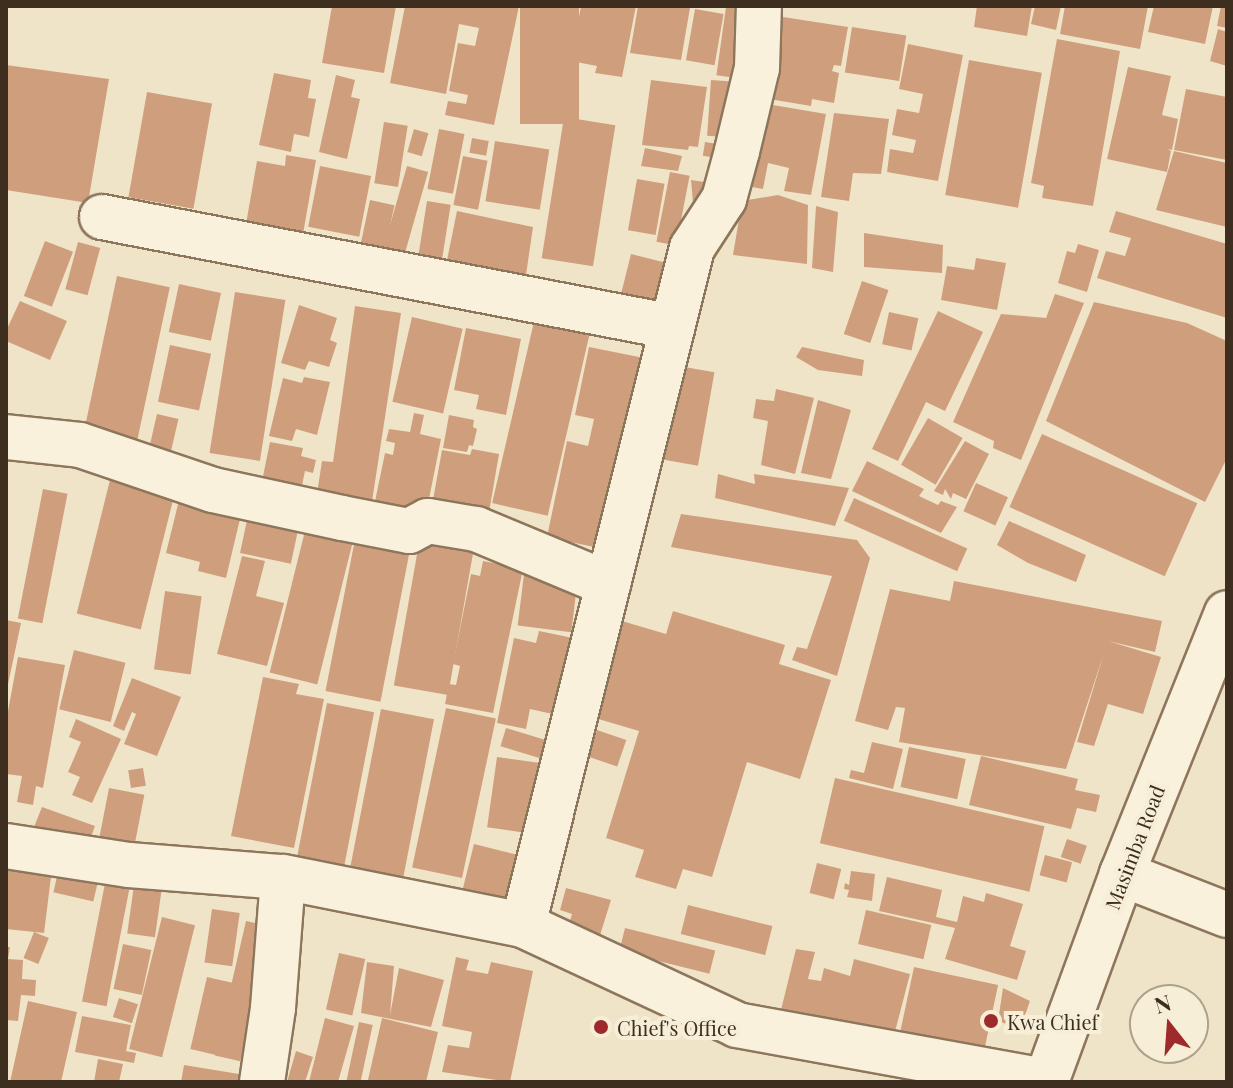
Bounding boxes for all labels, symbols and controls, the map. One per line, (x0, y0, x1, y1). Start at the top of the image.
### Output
street label: Masimba Road (1099, 781, 1169, 913)
north arrow (1129, 984, 1209, 1064)
text: N (1151, 986, 1175, 1020)
place label: Kwa Chief (1007, 1009, 1098, 1033)
marker: Kwa Chief (982, 1012, 1000, 1030)
place label: Chief's Office (617, 1015, 737, 1039)
marker: Chief's Office (592, 1018, 610, 1036)

